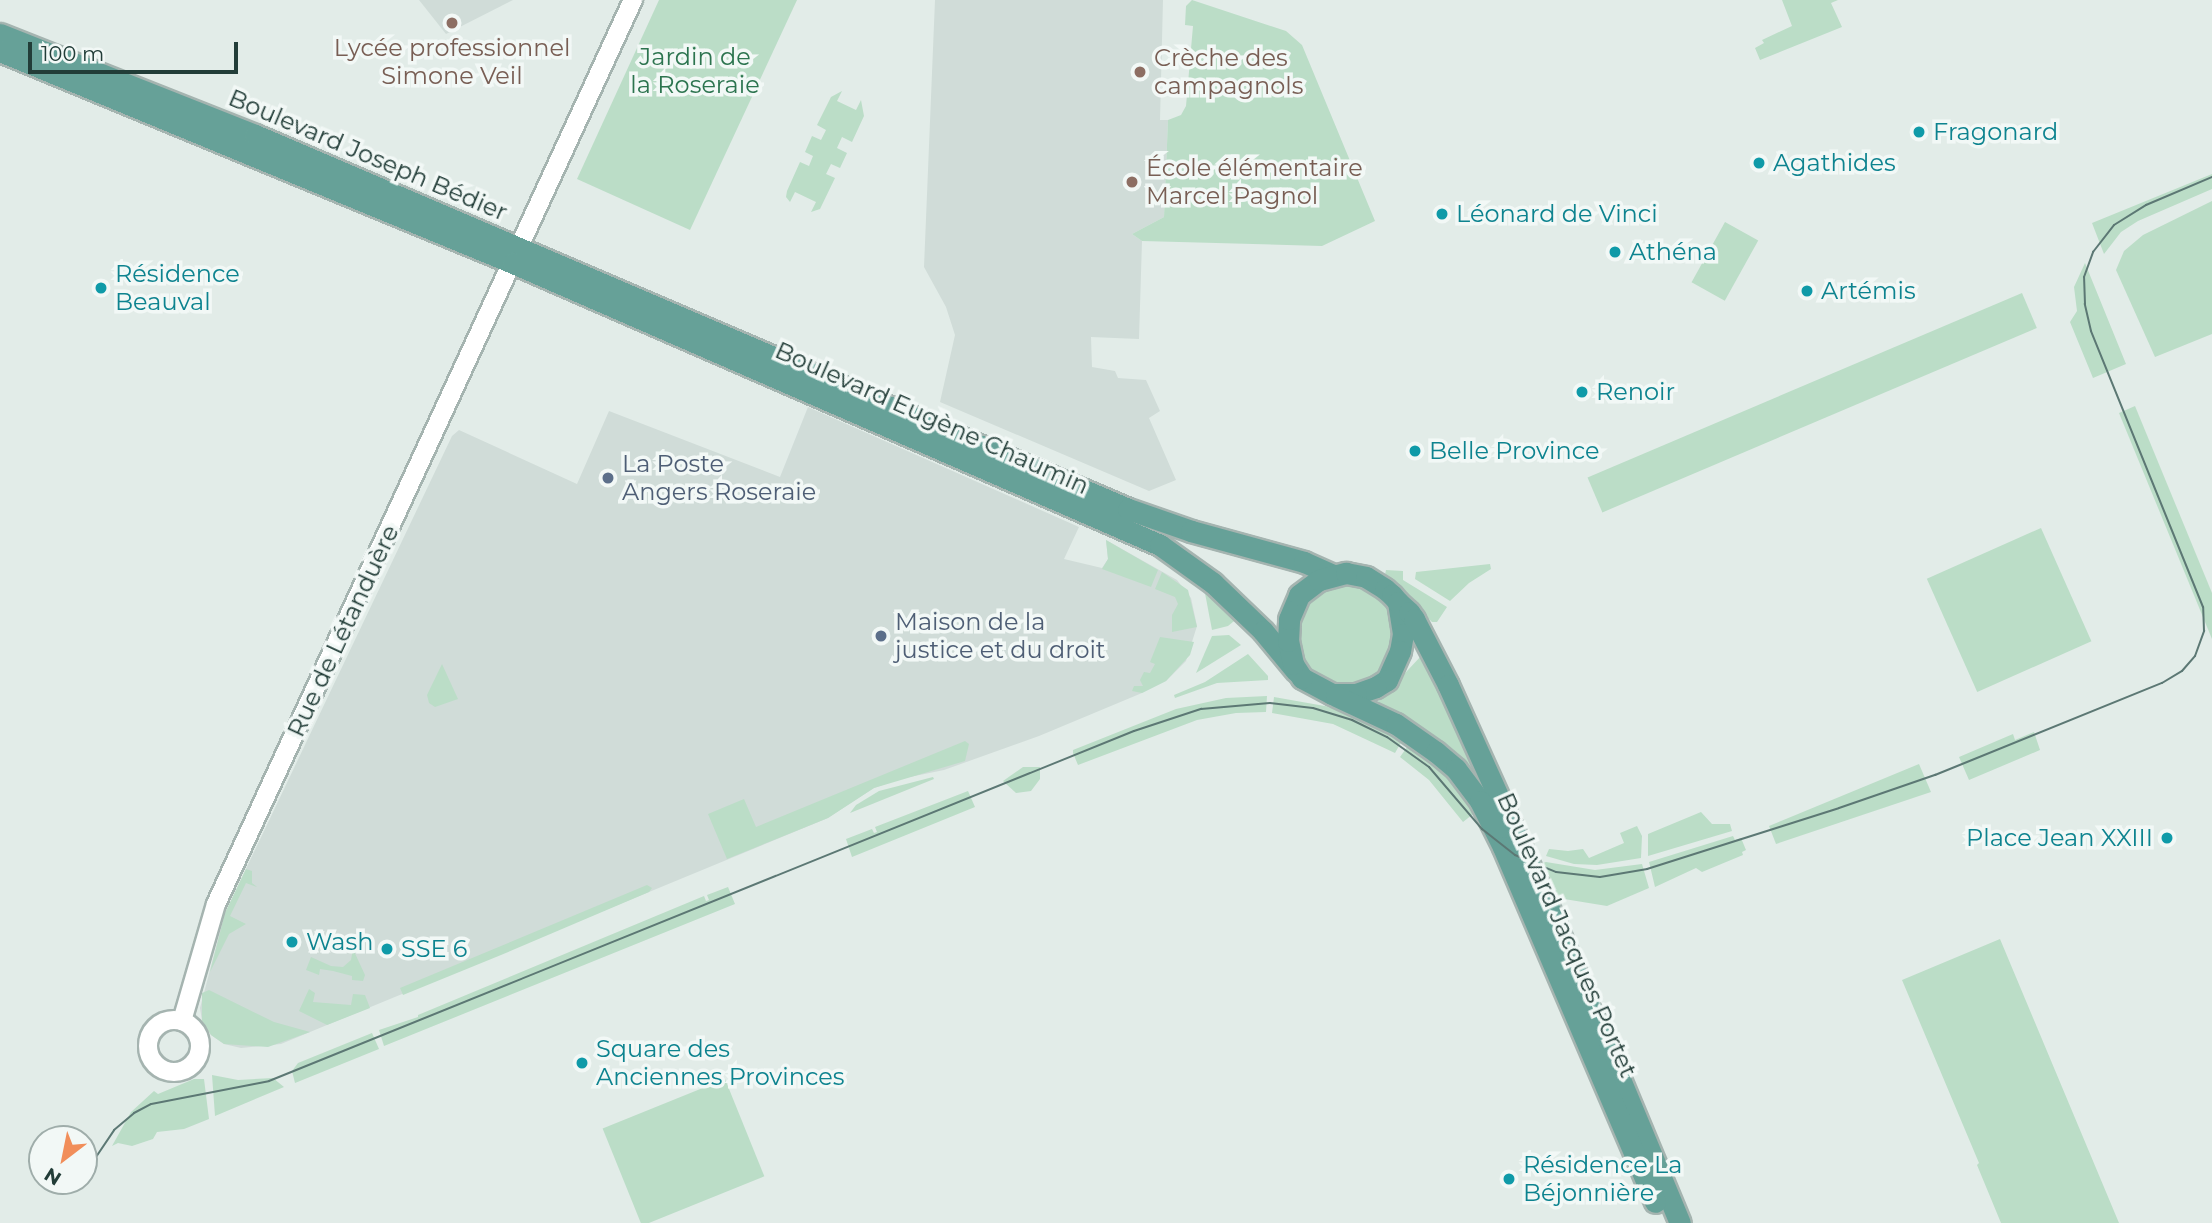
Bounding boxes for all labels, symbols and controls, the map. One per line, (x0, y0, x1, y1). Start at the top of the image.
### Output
marker: Lycée professionnel Simone Veil (444, 15, 460, 31)
scale bar (32, 28, 242, 72)
place label: Lycée professionnel Simone Veil (334, 34, 570, 90)
text: 100 m (41, 41, 104, 66)
park label: Jardin de la Roseraie (630, 43, 760, 99)
place label: Crèche des campagnols (1154, 44, 1303, 100)
marker: Crèche des campagnols (1132, 64, 1148, 80)
street label: Boulevard Joseph Bédier (224, 83, 512, 227)
place label: Fragonard (1933, 118, 2058, 146)
marker: Fragonard (1911, 124, 1927, 140)
place label: Agathides (1773, 149, 1896, 177)
place label: École élémentaire Marcel Pagnol (1146, 154, 1363, 210)
marker: Agathides (1751, 155, 1767, 171)
marker: École élémentaire Marcel Pagnol (1124, 174, 1140, 190)
place label: Léonard de Vinci (1456, 200, 1658, 228)
marker: Léonard de Vinci (1434, 206, 1450, 222)
place label: Athéna (1629, 238, 1717, 266)
marker: Athéna (1607, 244, 1623, 260)
place label: Résidence Beauval (115, 260, 240, 316)
place label: Artémis (1821, 277, 1916, 305)
marker: Résidence Beauval (93, 280, 109, 296)
marker: Artémis (1799, 283, 1815, 299)
street label: Boulevard Eugène Chaumin (771, 336, 1093, 500)
place label: Renoir (1596, 378, 1675, 406)
marker: Renoir (1574, 384, 1590, 400)
place label: Belle Province (1429, 437, 1599, 465)
marker: Belle Province (1407, 443, 1423, 459)
place label: La Poste Angers Roseraie (622, 450, 816, 506)
marker: La Poste Angers Roseraie (600, 470, 616, 486)
street label: Rue de Létanduère (281, 521, 405, 741)
place label: Maison de la justice et du droit (895, 608, 1106, 664)
marker: Maison de la justice et du droit (873, 628, 889, 644)
street label: Boulevard Jacques Portet (1491, 788, 1643, 1082)
place label: Place Jean XXIII (1966, 824, 2153, 852)
marker: Place Jean XXIII (2159, 830, 2175, 846)
place label: Wash (306, 928, 373, 956)
marker: Wash (284, 934, 300, 950)
place label: SSE 6 (401, 935, 467, 963)
marker: SSE 6 (379, 941, 395, 957)
place label: Square des Anciennes Provinces (596, 1035, 845, 1091)
marker: Square des Anciennes Provinces (574, 1055, 590, 1071)
north arrow (28, 1125, 98, 1195)
place label: Résidence La Béjonnière (1523, 1151, 1682, 1207)
text: N (40, 1163, 65, 1190)
marker: Résidence La Béjonnière (1501, 1171, 1517, 1187)

